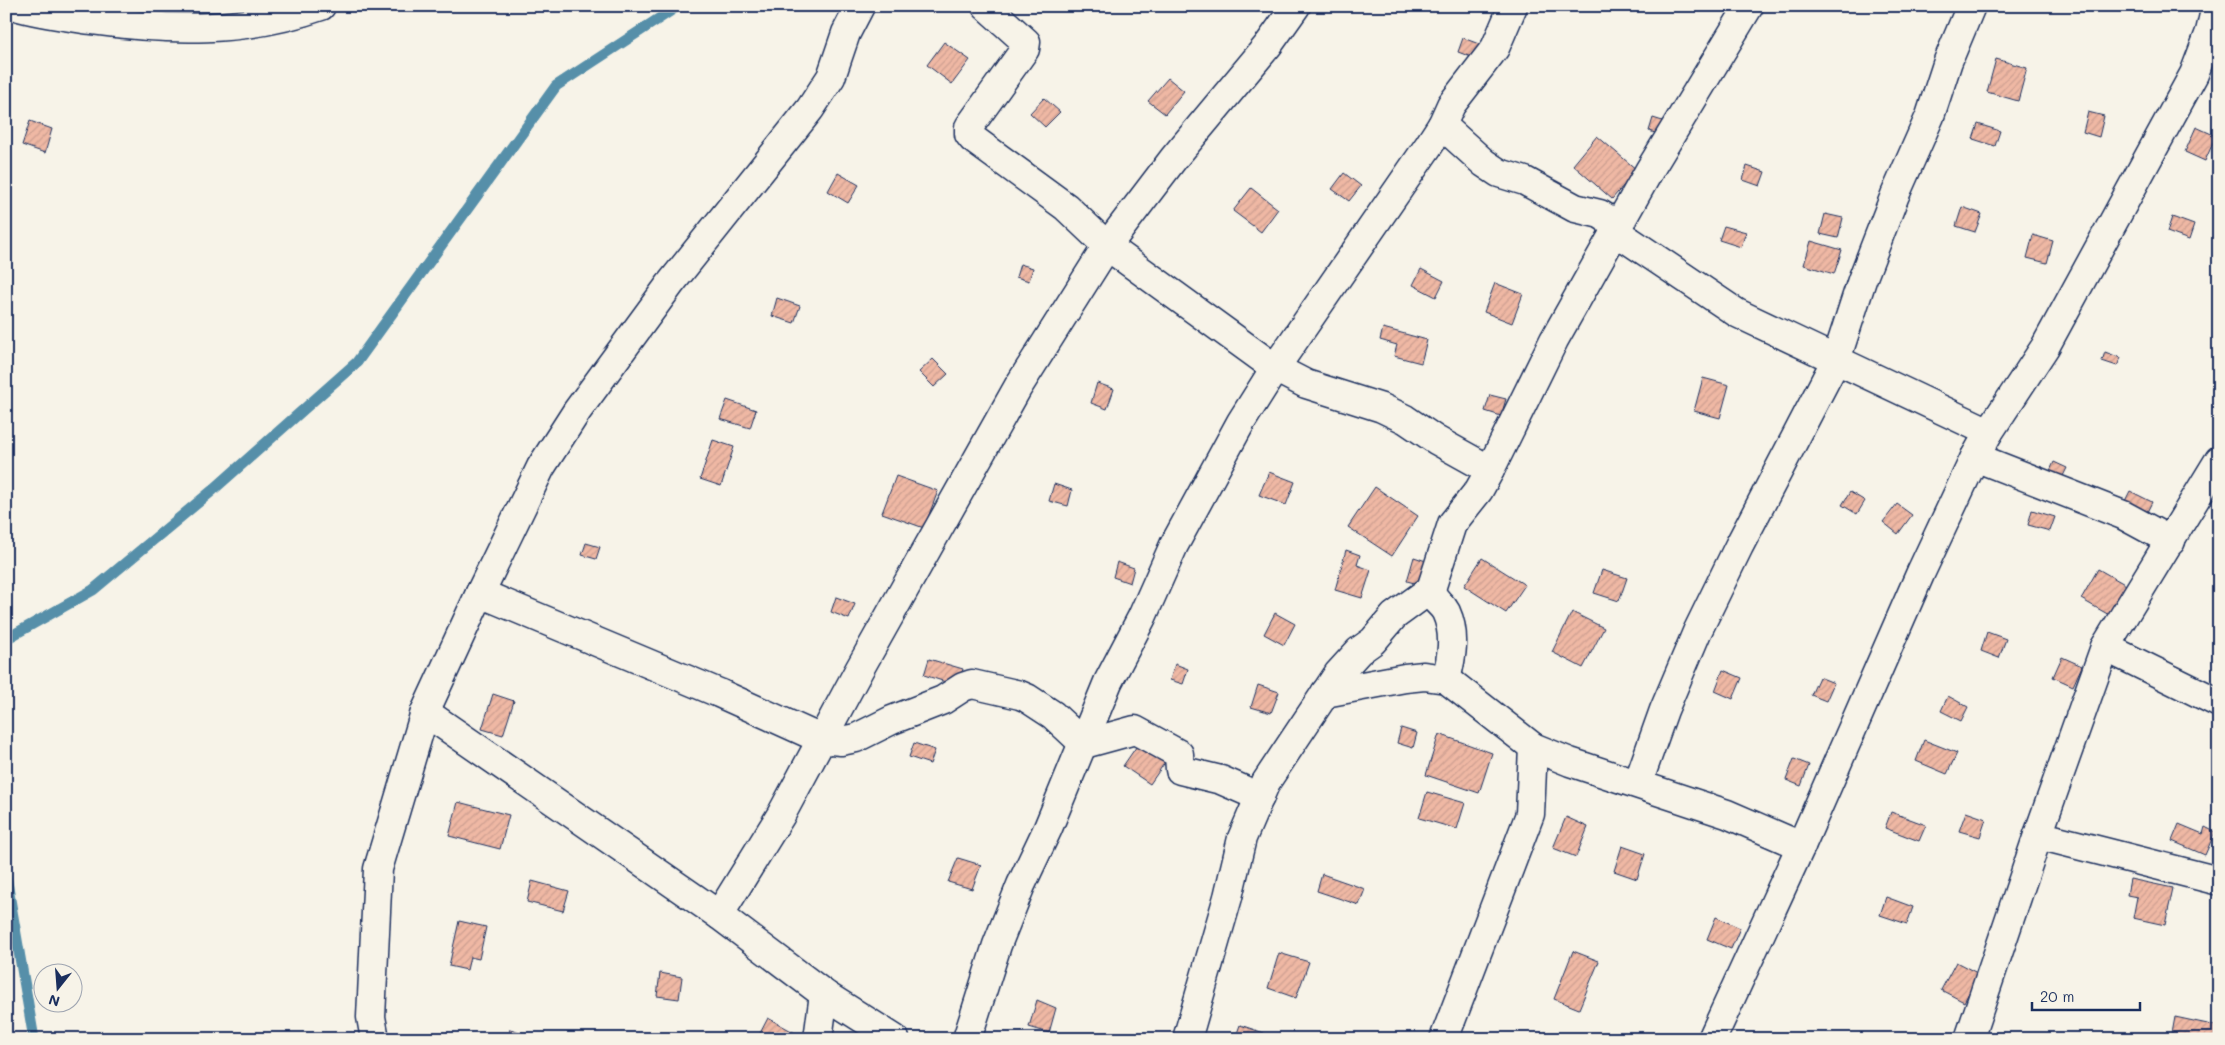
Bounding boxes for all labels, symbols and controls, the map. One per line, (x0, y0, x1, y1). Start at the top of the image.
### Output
north arrow (32, 962, 82, 1012)
scale bar (2032, 980, 2140, 1012)
text: 20 m (2040, 986, 2074, 1006)
text: N (46, 990, 62, 1012)

